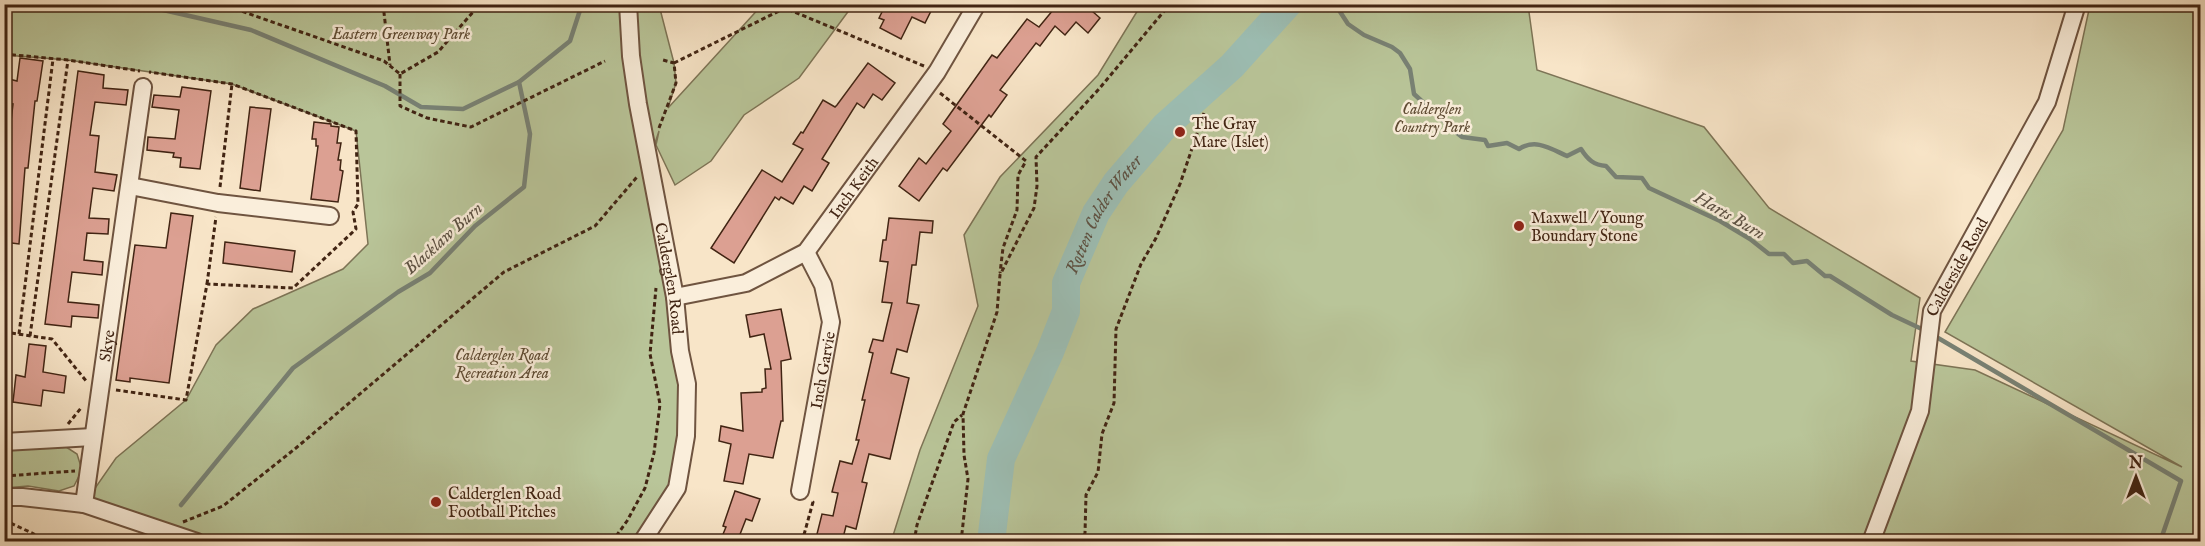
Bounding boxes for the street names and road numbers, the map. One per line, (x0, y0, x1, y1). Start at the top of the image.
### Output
street label: Inch Keith (826, 153, 884, 223)
street label: Calderside Road (1923, 214, 1994, 321)
street label: Calderglen Road (649, 221, 686, 336)
street label: Skye (96, 329, 121, 363)
street label: Inch Garvie (807, 330, 841, 411)

